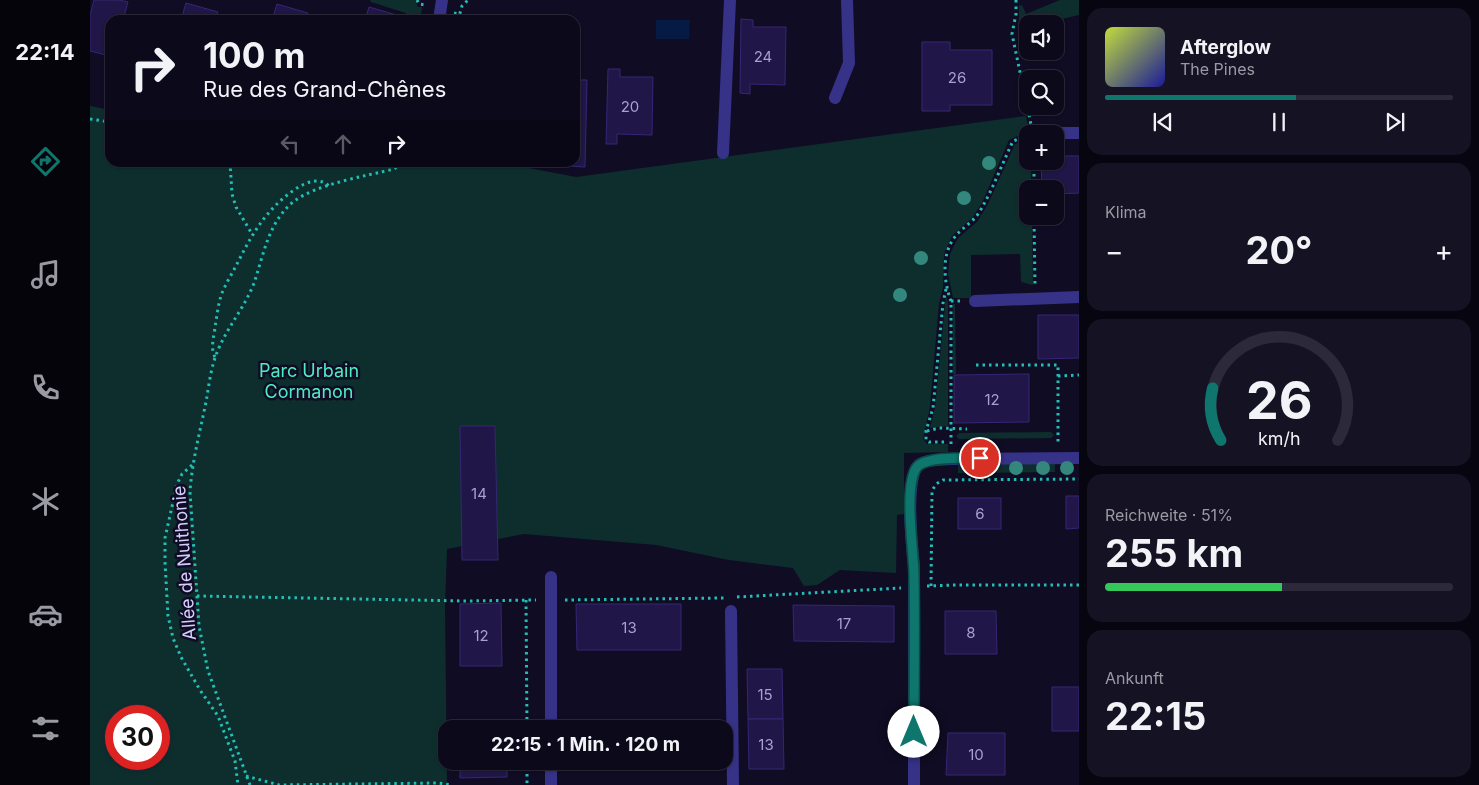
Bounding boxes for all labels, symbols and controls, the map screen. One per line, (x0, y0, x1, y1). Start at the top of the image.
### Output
map controls (1019, 15, 1064, 225)
button: sound (1019, 15, 1064, 60)
text: 100 m (203, 34, 306, 76)
icon: right (120, 35, 185, 100)
text: Afterglow (1180, 36, 1271, 59)
text: 22:14 (15, 39, 75, 65)
house number: 24 (754, 47, 772, 66)
text: The Pines (1180, 59, 1255, 79)
house number: 26 (948, 68, 966, 87)
button: search (1019, 70, 1064, 115)
text: Rue des Grand-Chênes (203, 76, 446, 102)
house number: 20 (621, 97, 639, 116)
icon: previous (1149, 108, 1177, 136)
icon: pause (1265, 108, 1293, 136)
icon: next (1381, 108, 1409, 136)
button: + (1019, 125, 1064, 170)
icon: left (276, 130, 304, 158)
icon: ahead (329, 130, 357, 158)
icon: right (382, 130, 410, 158)
icon: directions (28, 144, 63, 179)
button: − (1019, 180, 1064, 225)
text: Klima (1105, 202, 1147, 222)
text: 20° (1245, 227, 1313, 273)
text: − (1105, 234, 1124, 268)
text: + (1434, 234, 1453, 268)
icon: music (28, 257, 63, 292)
park label: Parc Urbain Cormanon (259, 360, 359, 402)
text: 26 (1246, 369, 1312, 432)
icon: phone (28, 370, 63, 405)
house number: 12 (984, 390, 1000, 409)
text: km/h (1258, 428, 1300, 449)
pin (959, 437, 1001, 479)
icon: arrive (966, 444, 994, 472)
icon: climate (28, 484, 63, 519)
house number: 14 (471, 484, 487, 503)
street label: Allée de Nuithonie (168, 485, 200, 641)
house number: 6 (975, 504, 985, 523)
text: Reichweite · 51% (1105, 505, 1233, 525)
text: 255 km (1105, 530, 1243, 576)
icon: car (28, 597, 63, 632)
house number: 17 (837, 614, 851, 633)
house number: 13 (621, 618, 637, 637)
house number: 8 (966, 623, 976, 642)
house number: 12 (473, 626, 489, 645)
text: Ankunft (1105, 668, 1164, 688)
house number: 15 (757, 685, 773, 704)
text: 22:15 (1105, 693, 1206, 739)
speed limit sign: 30 (105, 705, 170, 770)
position arrow (887, 705, 939, 757)
icon: filters (28, 711, 63, 746)
text: 22:15 · 1 Min. · 120 m (491, 733, 680, 756)
house number: 13 (758, 735, 774, 754)
house number: 10 (968, 745, 984, 764)

